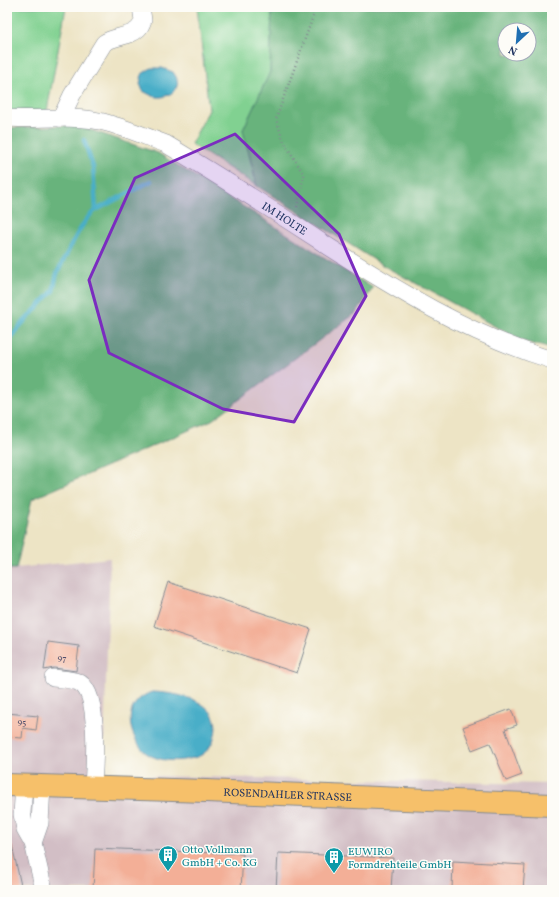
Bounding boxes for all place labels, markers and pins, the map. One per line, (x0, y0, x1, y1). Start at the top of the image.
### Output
place label: Otto Vollmann GmbH + Co. KG (182, 843, 257, 871)
building icon: Otto Vollmann GmbH + Co. KG (157, 844, 179, 872)
place label: EUWIRO Formdrehteile GmbH (348, 845, 451, 873)
building icon: EUWIRO Formdrehteile GmbH (323, 846, 345, 874)

